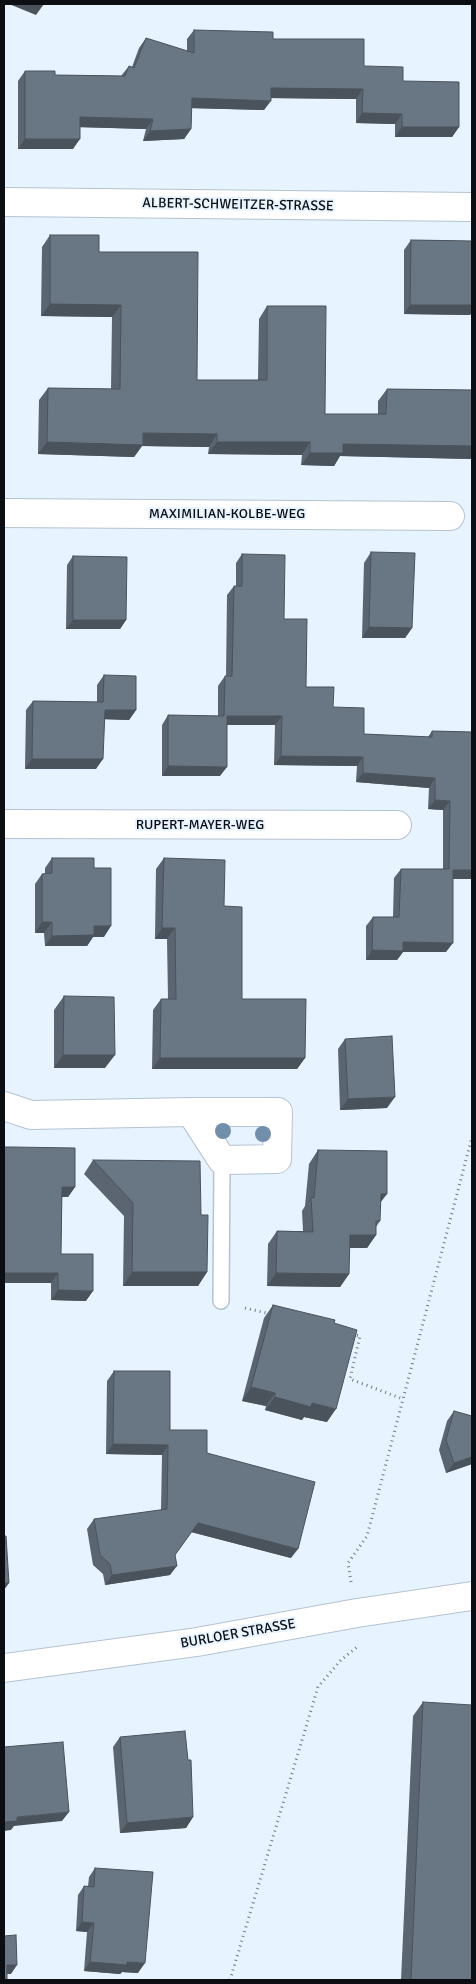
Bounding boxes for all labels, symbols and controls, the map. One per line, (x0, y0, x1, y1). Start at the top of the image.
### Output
street label: ALBERT-SCHWEITZER-STRASSE (142, 195, 334, 215)
street label: MAXIMILIAN-KOLBE-WEG (149, 506, 305, 522)
street label: RUPERT-MAYER-WEG (136, 817, 264, 833)
street label: BURLOER STRASSE (179, 1616, 297, 1652)

